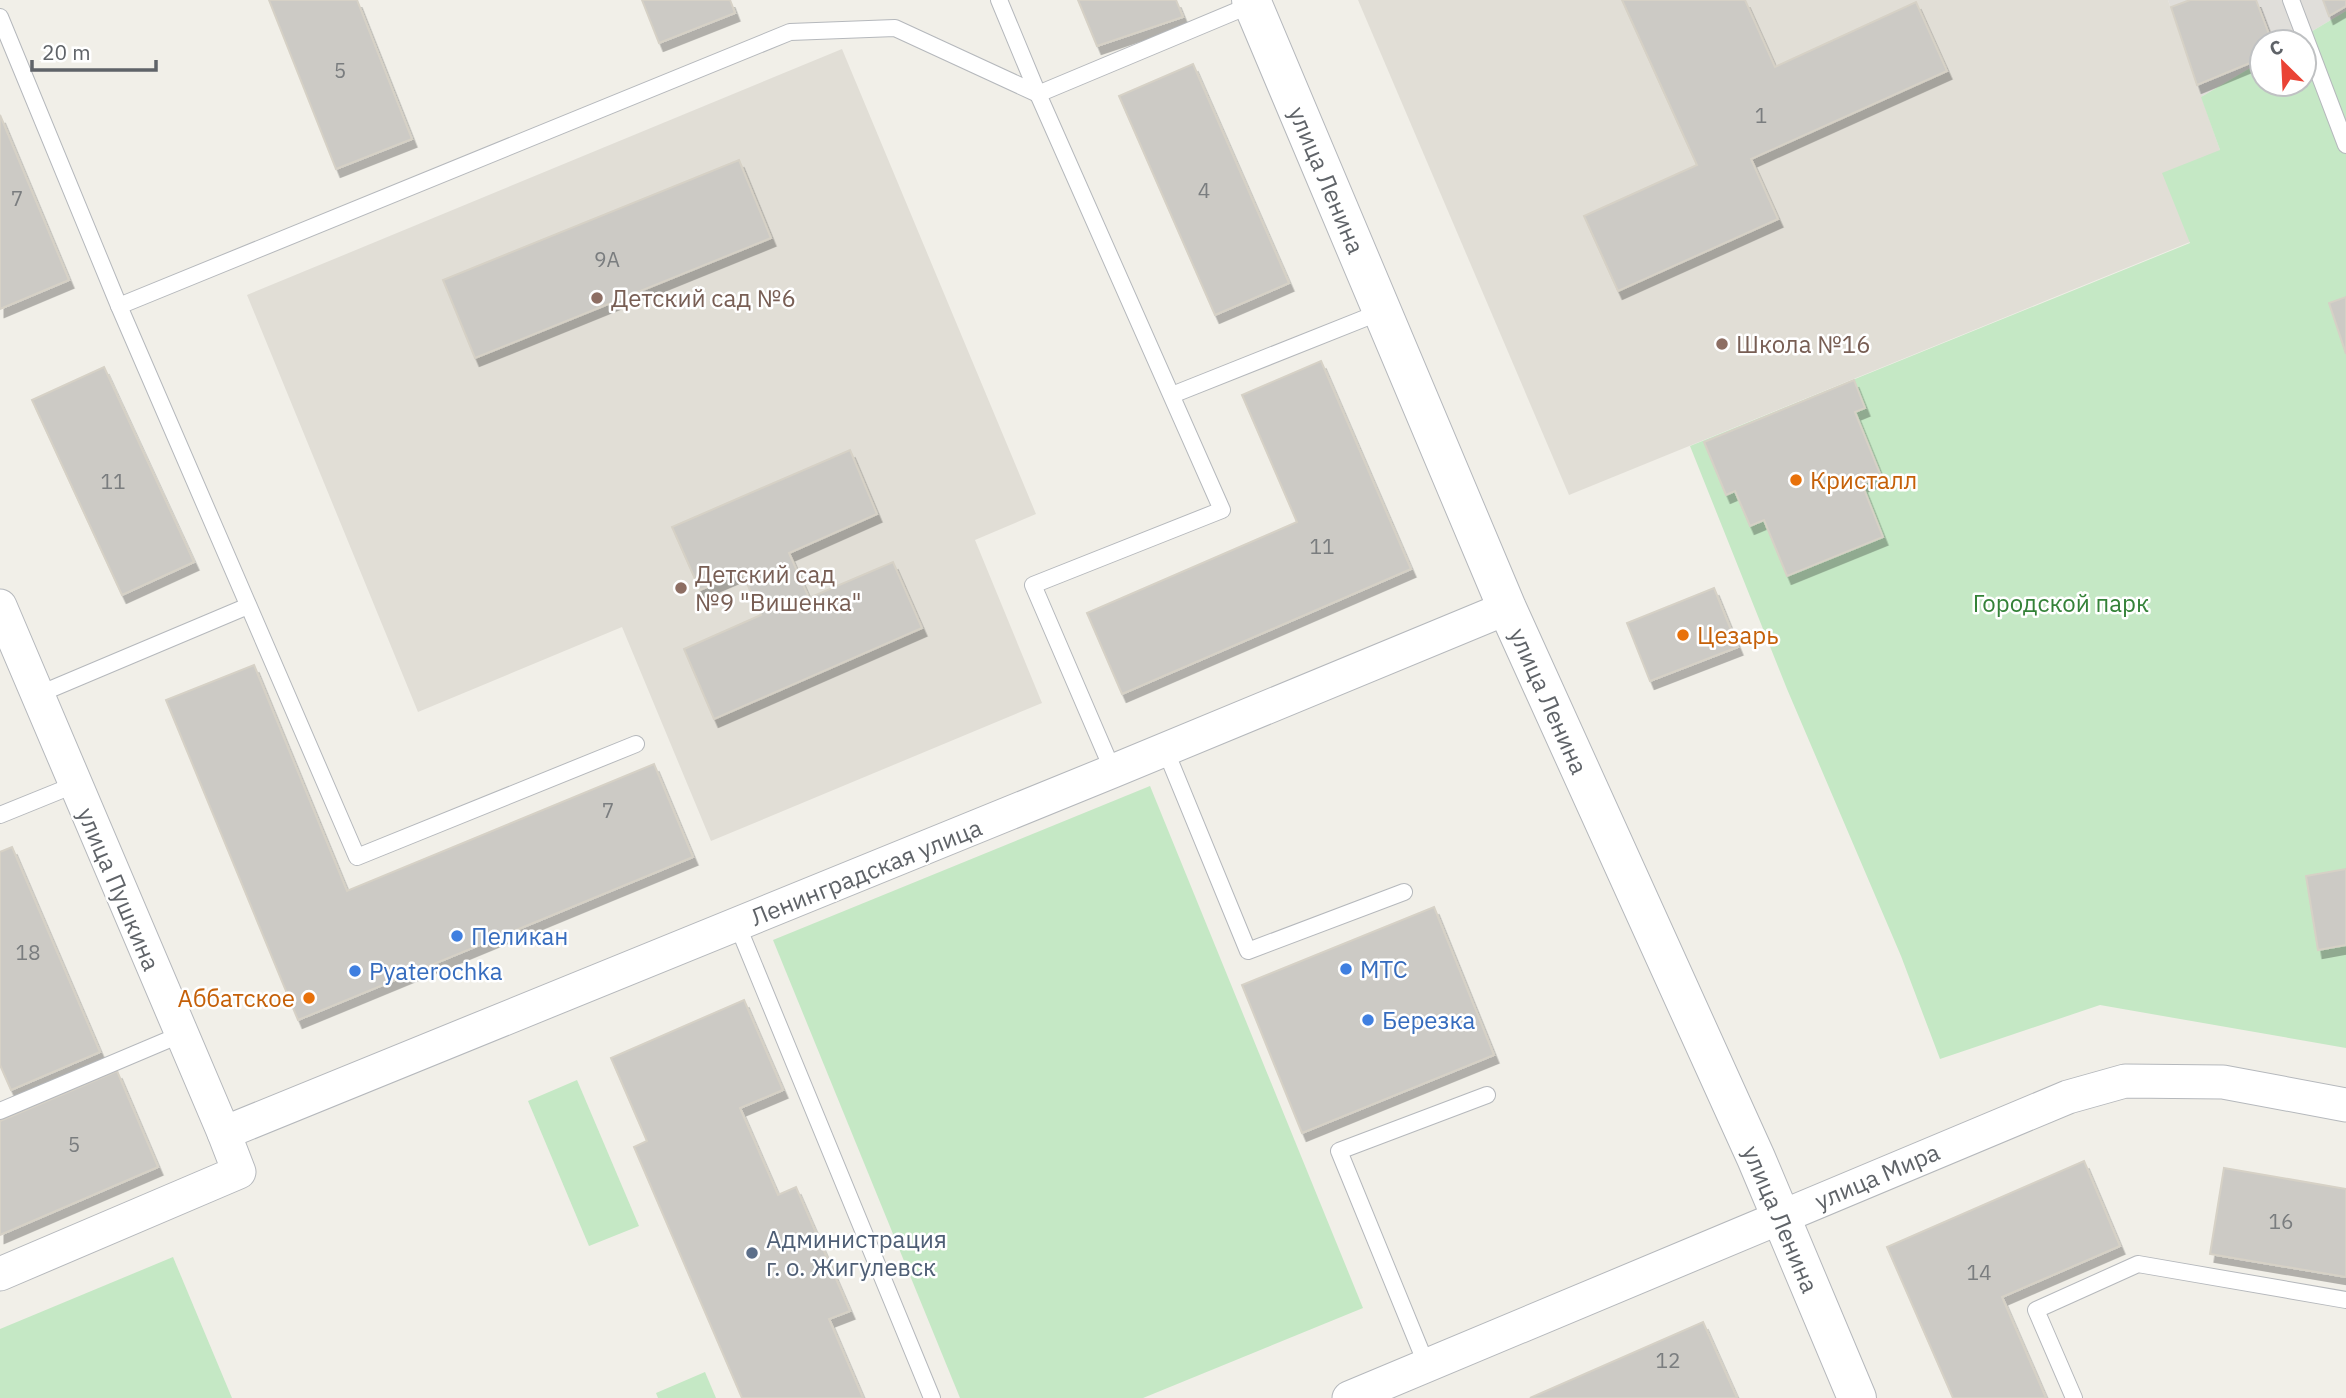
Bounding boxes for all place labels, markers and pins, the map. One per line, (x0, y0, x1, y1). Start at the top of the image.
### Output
place label: Детский сад №6 (611, 282, 796, 314)
marker: Детский сад №6 (589, 290, 605, 306)
place label: Школа №16 (1736, 328, 1871, 360)
marker: Школа №16 (1714, 336, 1730, 352)
place label: Кристалл (1810, 464, 1917, 496)
marker: Кристалл (1788, 472, 1804, 488)
place label: Детский сад №9 "Вишенка" (695, 558, 861, 618)
marker: Детский сад №9 "Вишенка" (673, 580, 689, 596)
place label: Цезарь (1697, 619, 1779, 651)
marker: Цезарь (1675, 627, 1691, 643)
place label: Пеликан (471, 920, 568, 952)
marker: Пеликан (449, 928, 465, 944)
place label: МТС (1360, 953, 1408, 985)
place label: Pyaterochka (369, 955, 503, 987)
marker: МТС (1338, 961, 1354, 977)
marker: Pyaterochka (347, 963, 363, 979)
place label: Аббатское (178, 982, 295, 1014)
marker: Аббатское (301, 990, 317, 1006)
place label: Березка (1382, 1004, 1476, 1036)
marker: Березка (1360, 1012, 1376, 1028)
place label: Администрация г. о. Жигулевск (766, 1223, 947, 1283)
marker: Администрация г. о. Жигулевск (744, 1245, 760, 1261)

